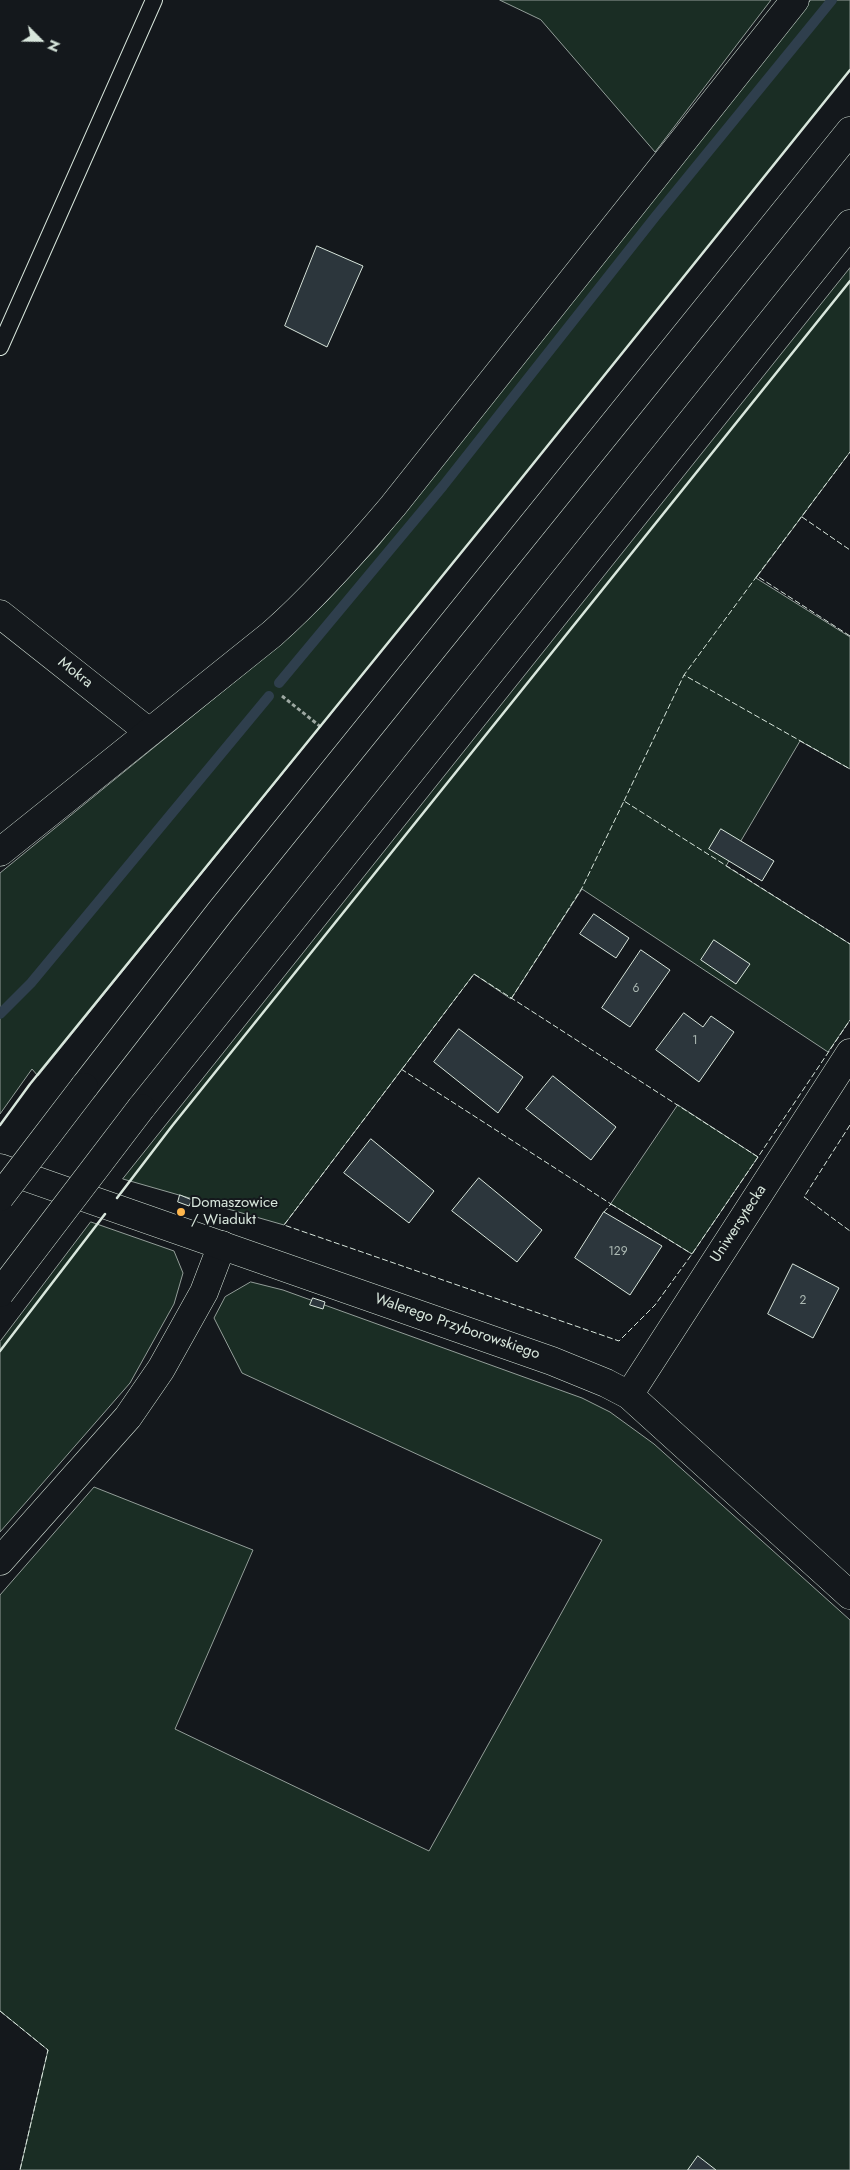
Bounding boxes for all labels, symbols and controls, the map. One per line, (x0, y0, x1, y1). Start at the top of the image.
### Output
north arrow (15, 15, 65, 65)
text: N (42, 37, 65, 55)
street label: Mokra (54, 654, 96, 692)
house number: 6 (633, 982, 639, 996)
house number: 1 (692, 1034, 698, 1048)
street label: Uniwersytecka (707, 1182, 771, 1266)
place label: Domaszowice / Wiadukt (191, 1194, 278, 1229)
marker: Domaszowice / Wiadukt (175, 1206, 187, 1218)
house number: 129 (608, 1245, 628, 1259)
street label: Walerego Przyborowskiego (372, 1290, 542, 1364)
house number: 2 (800, 1294, 806, 1308)

